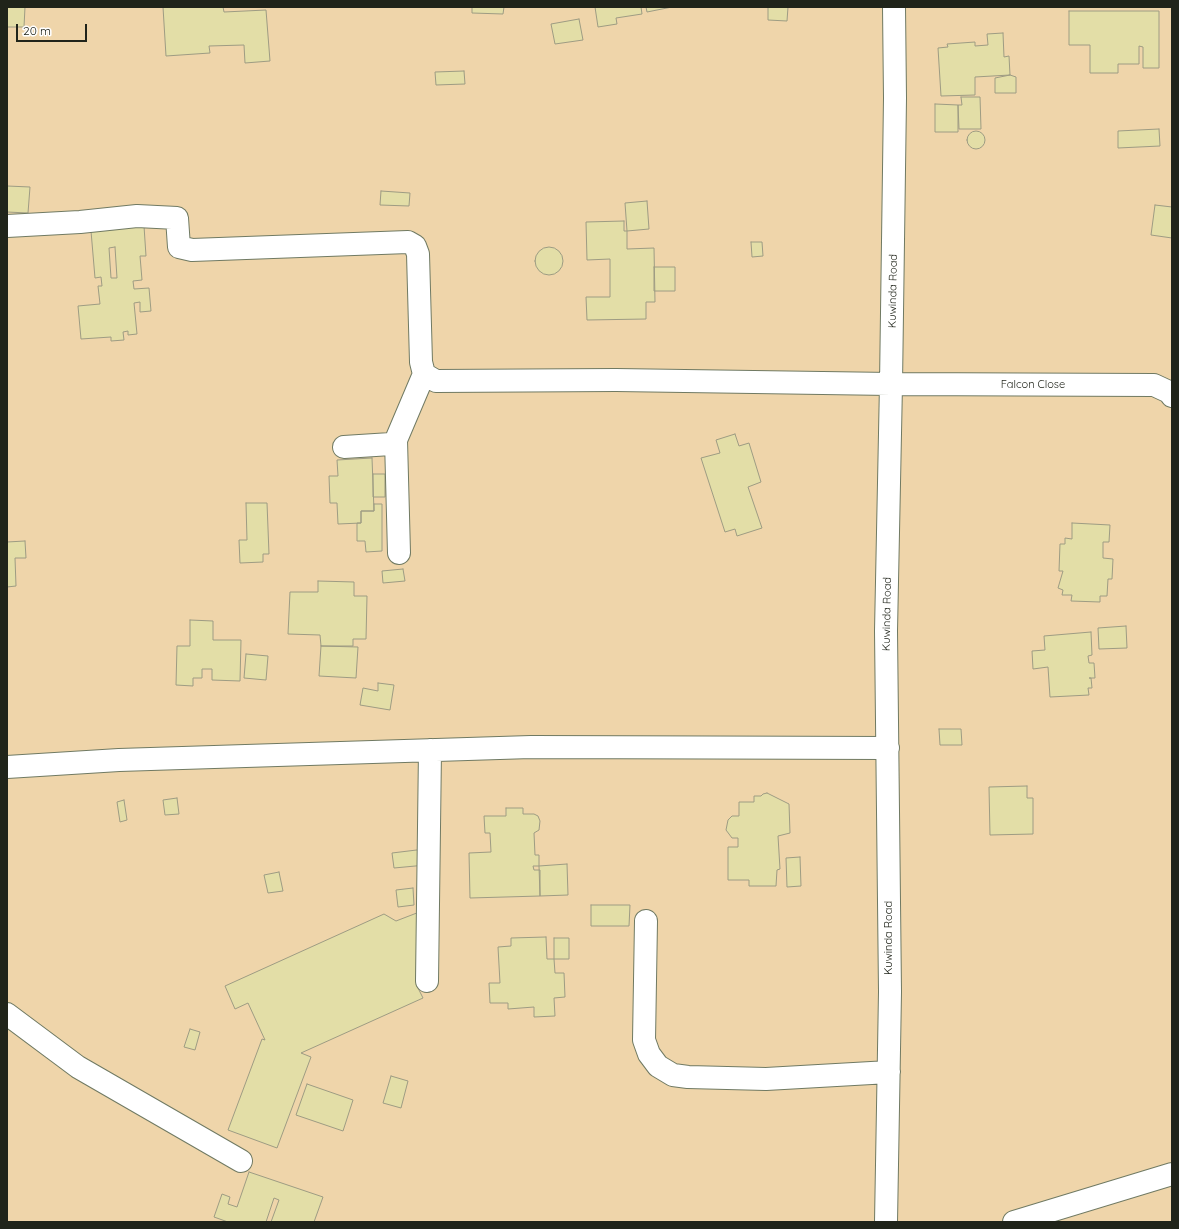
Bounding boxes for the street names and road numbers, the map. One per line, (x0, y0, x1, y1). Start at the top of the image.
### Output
street label: Kuwinda Road (886, 254, 900, 328)
street label: Falcon Close (1001, 378, 1065, 392)
street label: Kuwinda Road (880, 577, 894, 651)
street label: Kuwinda Road (882, 901, 896, 975)

